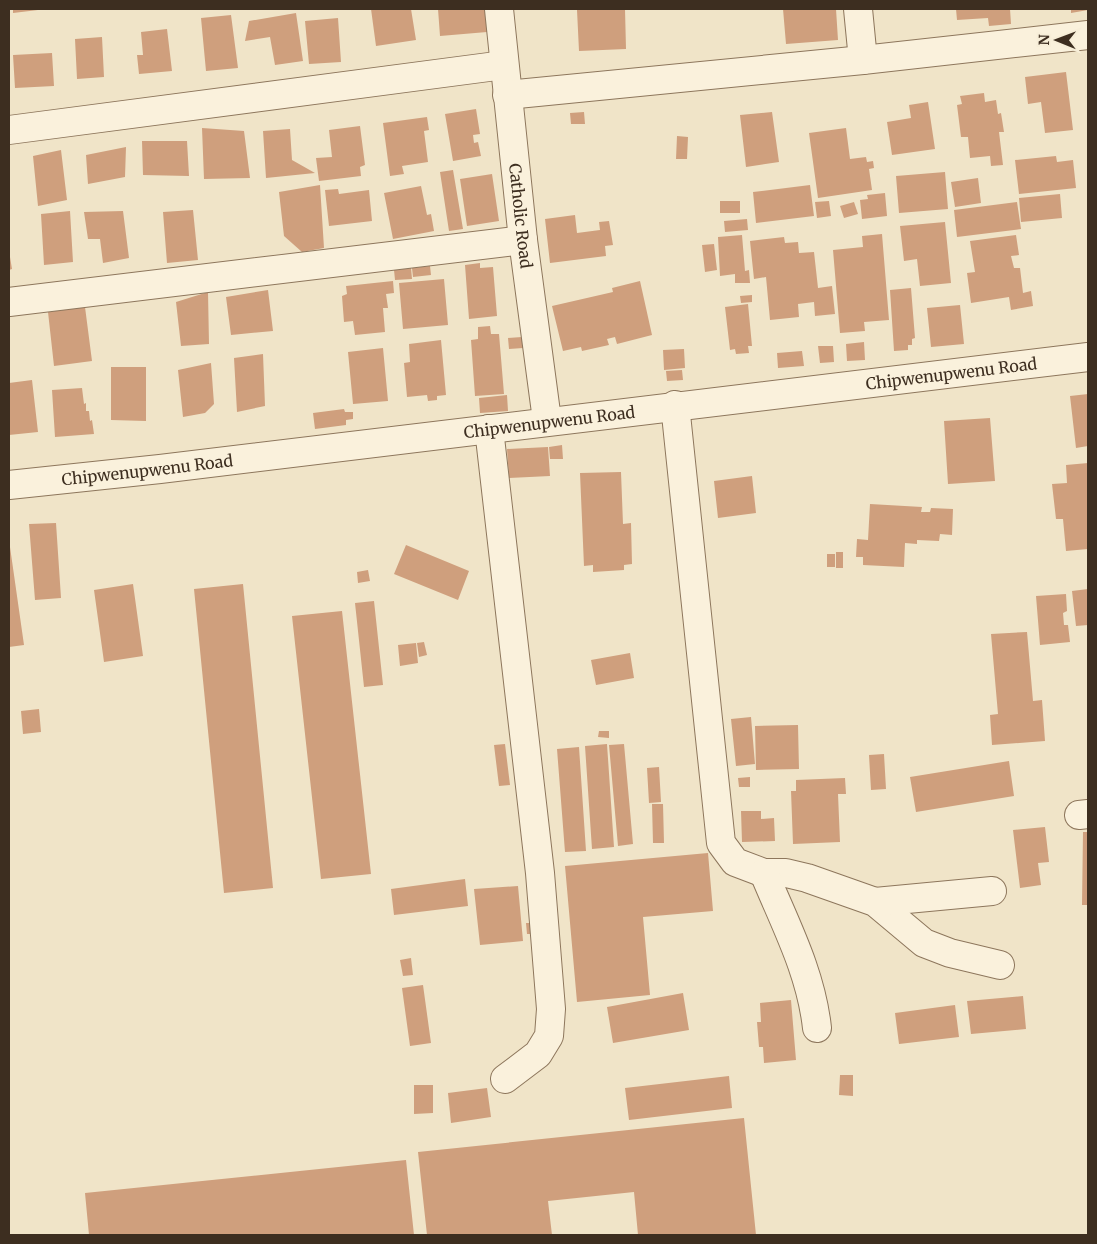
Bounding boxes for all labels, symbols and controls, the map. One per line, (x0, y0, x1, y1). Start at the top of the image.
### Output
north arrow (1032, 15, 1082, 65)
text: N (1035, 34, 1053, 45)
street label: Catholic Road (505, 162, 537, 270)
street label: Chipwenupwenu Road (865, 353, 1039, 394)
street label: Chipwenupwenu Road (463, 402, 636, 442)
street label: Chipwenupwenu Road (60, 450, 234, 489)

